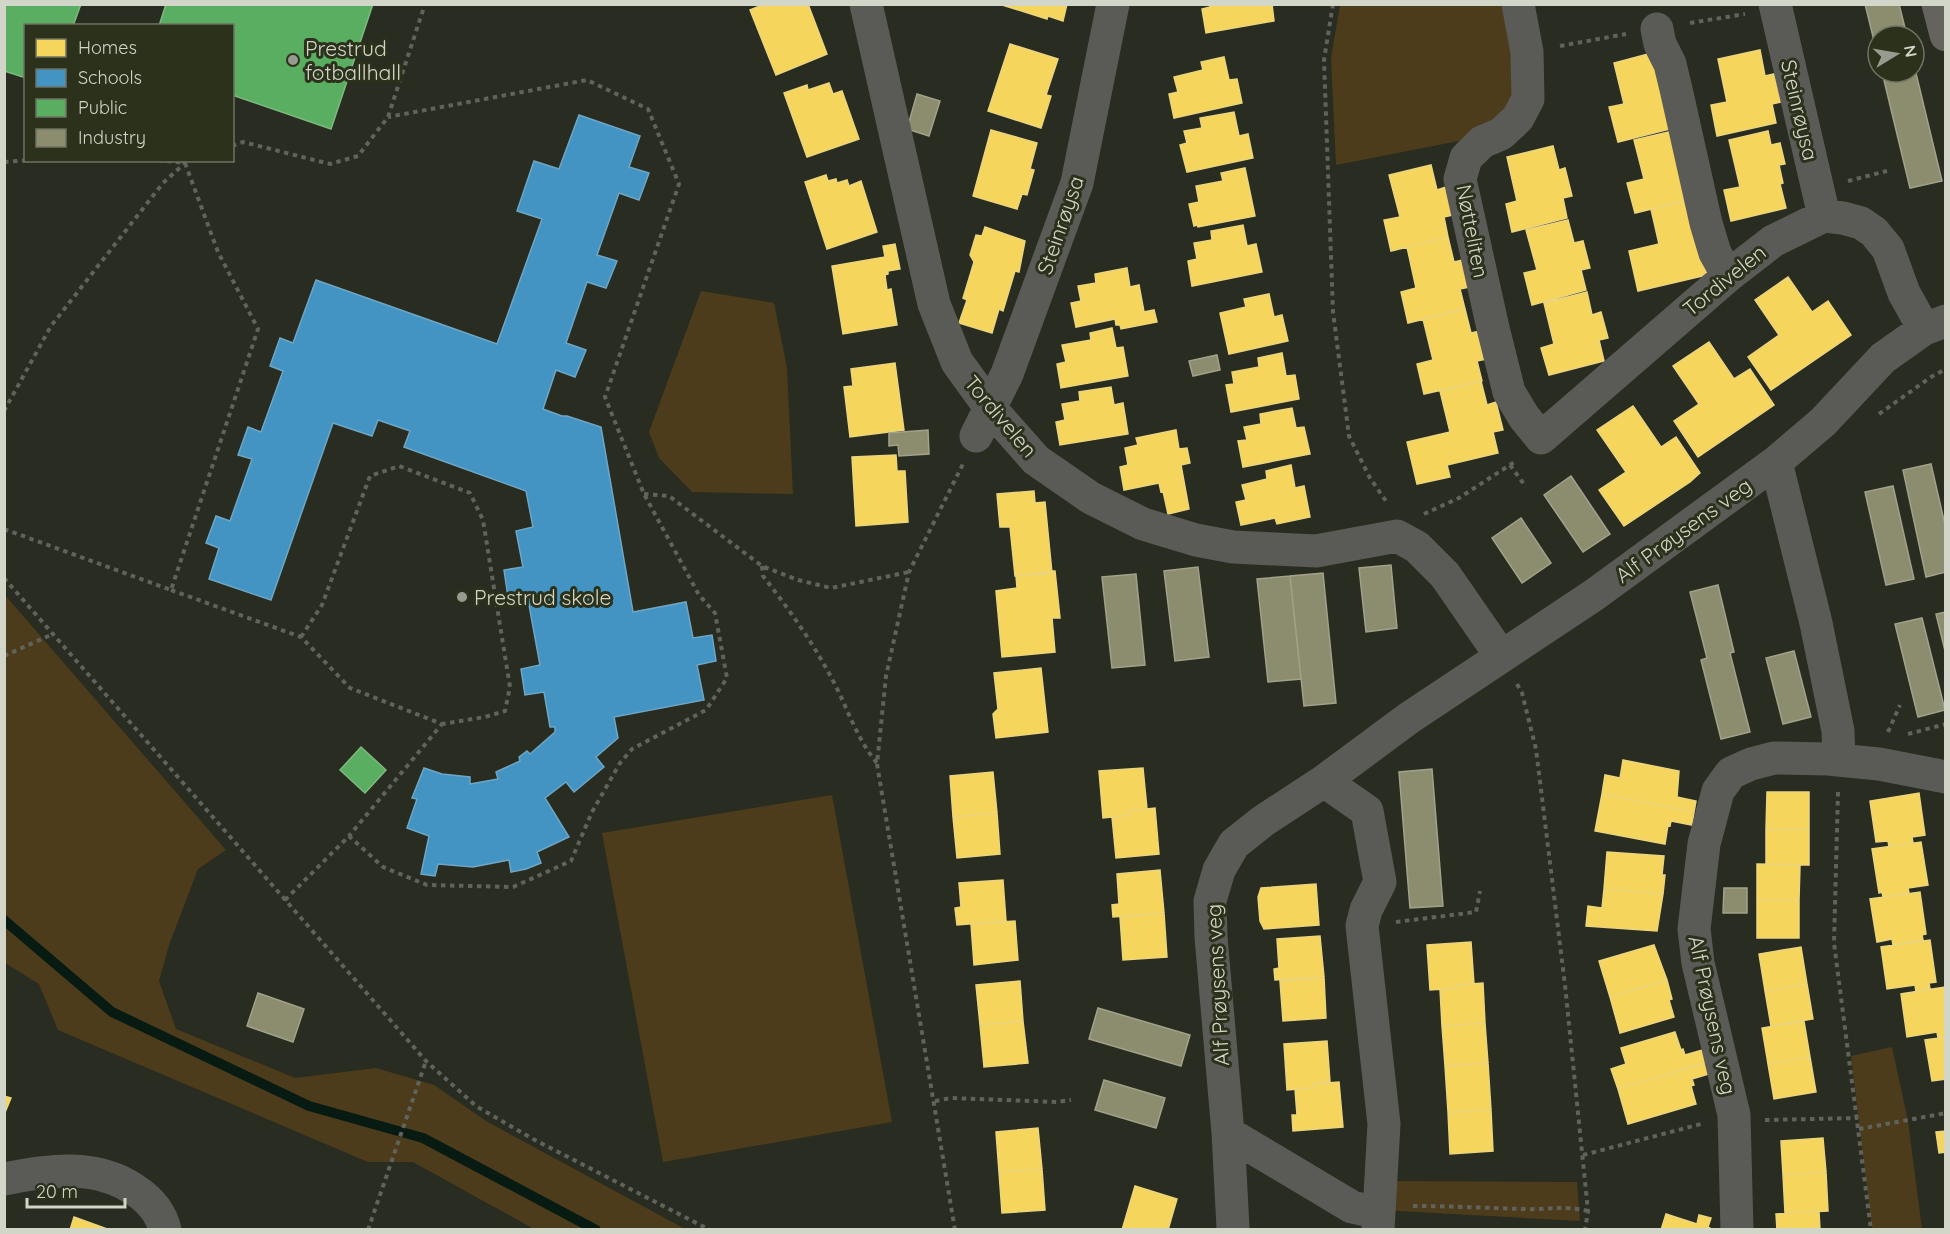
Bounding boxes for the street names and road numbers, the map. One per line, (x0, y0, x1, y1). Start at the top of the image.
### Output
street label: Steinrøysa (1776, 57, 1824, 163)
street label: Steinrøysa (1031, 172, 1089, 278)
street label: Nøtteliten (1451, 182, 1495, 280)
street label: Tordivelen (1677, 239, 1771, 321)
street label: Tordivelen (959, 370, 1043, 462)
street label: Alf Prøysens veg (1610, 472, 1756, 588)
street label: Alf Prøysens veg (1200, 903, 1234, 1067)
street label: Alf Prøysens veg (1683, 933, 1743, 1097)

